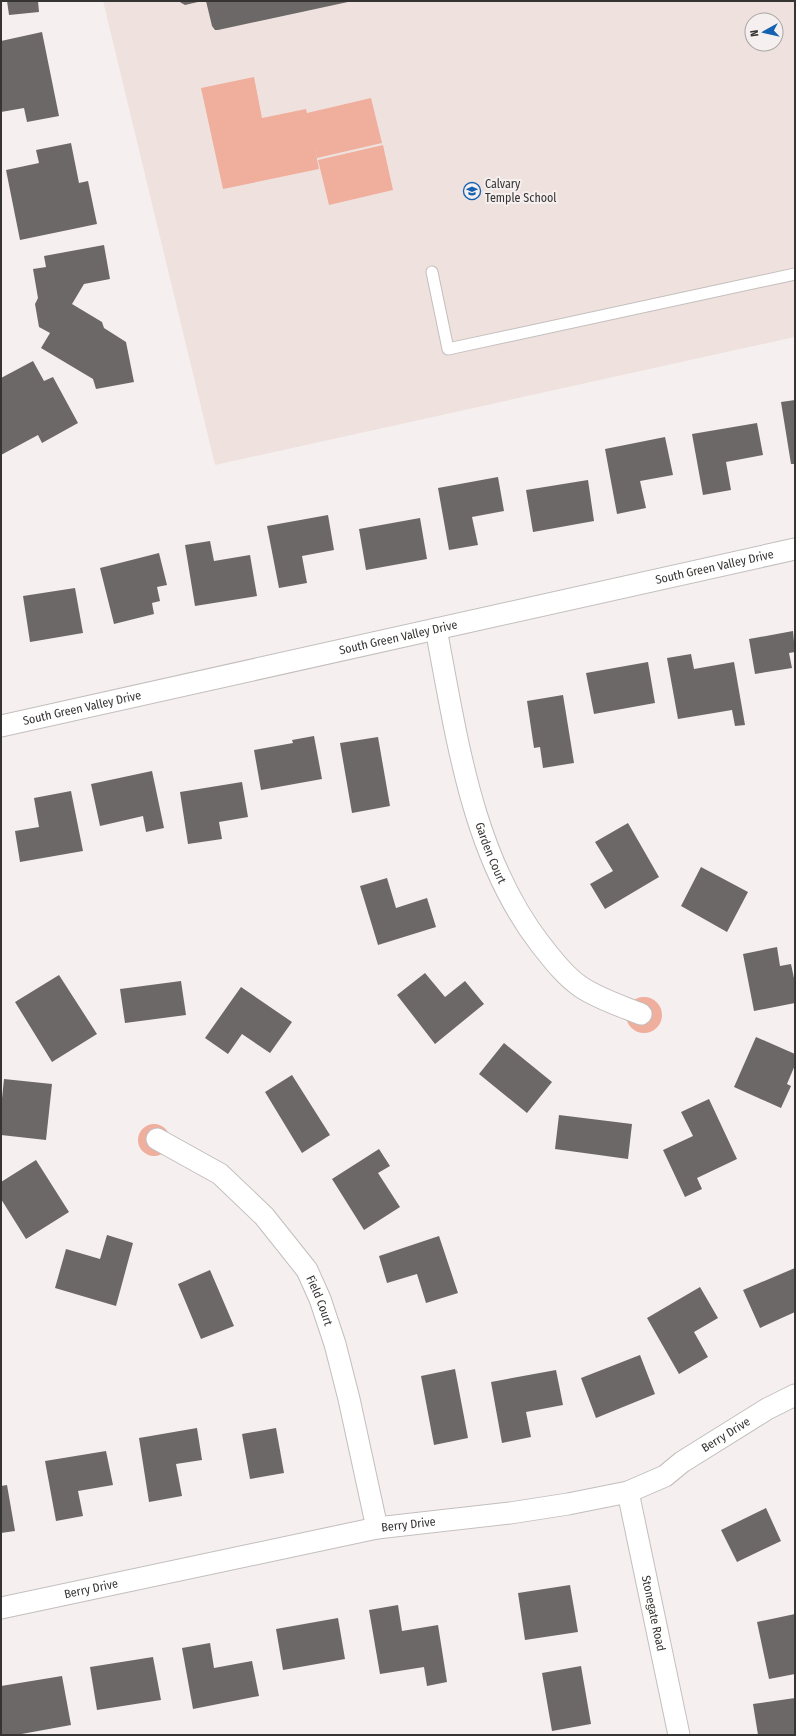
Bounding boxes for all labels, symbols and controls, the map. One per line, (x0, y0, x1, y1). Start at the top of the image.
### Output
north arrow (744, 12, 784, 52)
text: N (748, 29, 761, 37)
place label: Calvary Temple School (485, 177, 557, 205)
school or university icon: Calvary Temple School (462, 181, 482, 201)
street label: South Green Valley Drive (654, 547, 775, 587)
street label: South Green Valley Drive (338, 617, 459, 657)
street label: South Green Valley Drive (22, 688, 142, 728)
street label: Garden Court (472, 821, 509, 886)
street label: Field Court (303, 1273, 335, 1328)
street label: Berry Drive (699, 1414, 753, 1455)
street label: Berry Drive (380, 1514, 436, 1534)
street label: Stonegate Road (639, 1574, 668, 1652)
street label: Berry Drive (63, 1576, 119, 1601)

